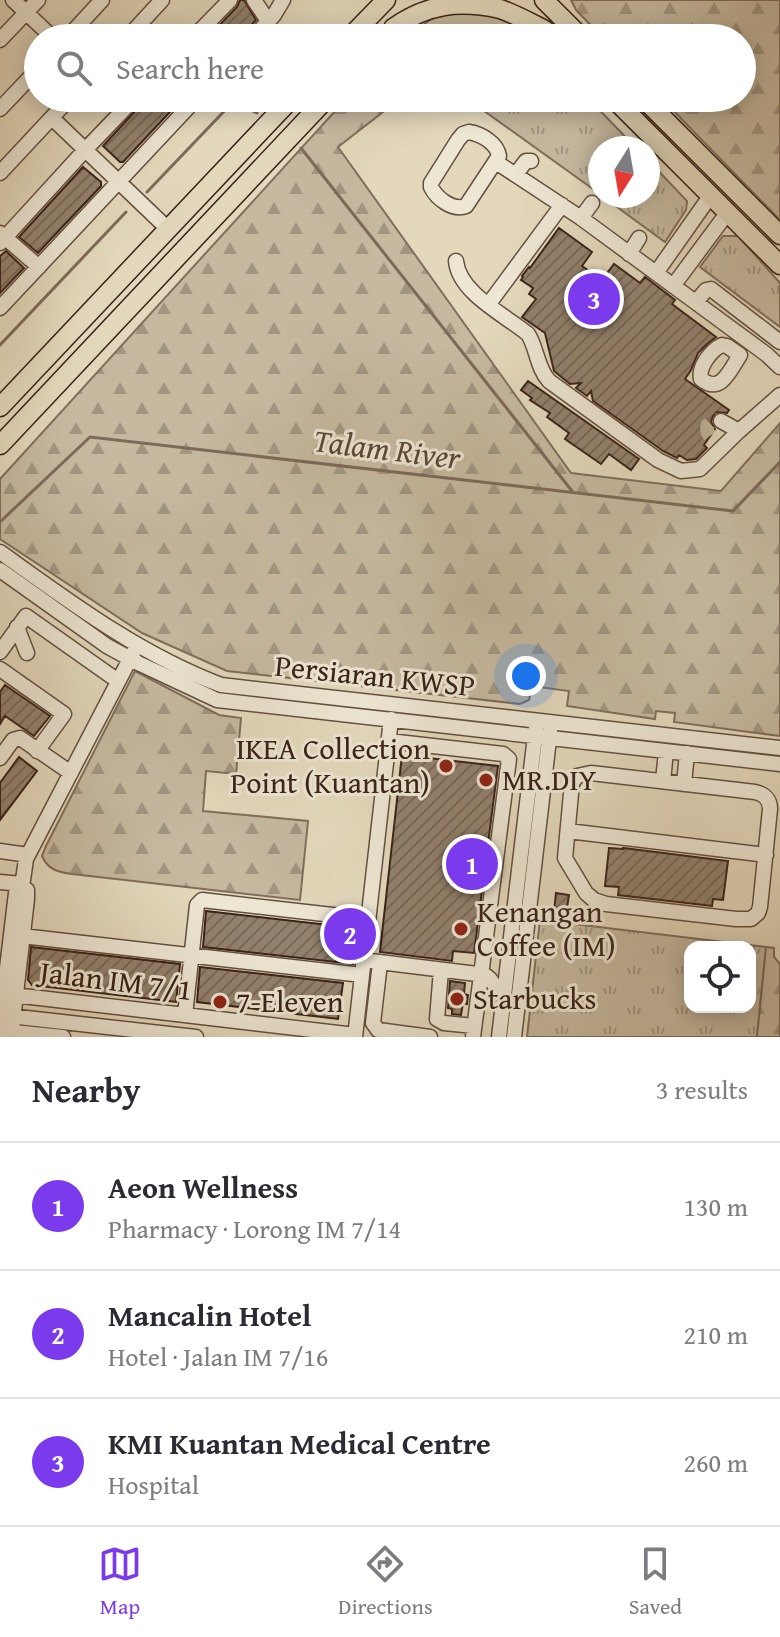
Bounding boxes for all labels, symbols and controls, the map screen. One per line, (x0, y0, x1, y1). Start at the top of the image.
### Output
search box (24, 24, 756, 112)
icon: search (52, 46, 96, 90)
text: Search here (116, 46, 264, 90)
north arrow (588, 136, 660, 208)
pin: 3 (568, 269, 620, 329)
water label: Talam River (311, 416, 464, 481)
street label: Persiaran KWSP (273, 643, 477, 707)
your location (506, 656, 546, 696)
place label: IKEA Collection Point (Kuantan) (230, 726, 430, 804)
marker: IKEA Collection Point (Kuantan) (437, 757, 455, 775)
place label: MR.DIY (502, 757, 597, 801)
marker: MR.DIY (477, 771, 495, 789)
pin: 1 (446, 834, 498, 894)
place label: Kenangan Coffee (IM) (477, 889, 616, 967)
pin: 2 (324, 904, 376, 964)
marker: Kenangan Coffee (IM) (452, 920, 470, 938)
map controls (684, 941, 756, 1013)
button: locate (684, 941, 756, 1013)
street label: Jalan IM 7/1 (33, 948, 195, 1011)
place label: Starbucks (473, 976, 597, 1020)
place label: 7-Eleven (236, 979, 344, 1023)
marker: Starbucks (448, 990, 466, 1008)
marker: 7-Eleven (211, 993, 229, 1011)
text: Nearby (32, 1065, 141, 1114)
text: 3 results (656, 1070, 748, 1109)
text: Aeon Wellness (108, 1165, 298, 1209)
text: 1 (51, 1187, 65, 1226)
text: 130 m (683, 1187, 748, 1226)
text: Pharmacy · Lorong IM 7/14 (108, 1209, 401, 1248)
text: Mancalin Hotel (108, 1293, 311, 1337)
text: 2 (51, 1315, 65, 1354)
text: 210 m (683, 1315, 748, 1354)
text: Hotel · Jalan IM 7/16 (108, 1337, 328, 1376)
text: KMI Kuantan Medical Centre (108, 1421, 491, 1465)
text: 3 (51, 1443, 65, 1482)
text: 260 m (683, 1443, 748, 1482)
text: Hospital (108, 1465, 199, 1504)
tab: Map (98, 1542, 142, 1622)
tab: Directions (338, 1542, 433, 1622)
tab: Saved (629, 1542, 682, 1622)

